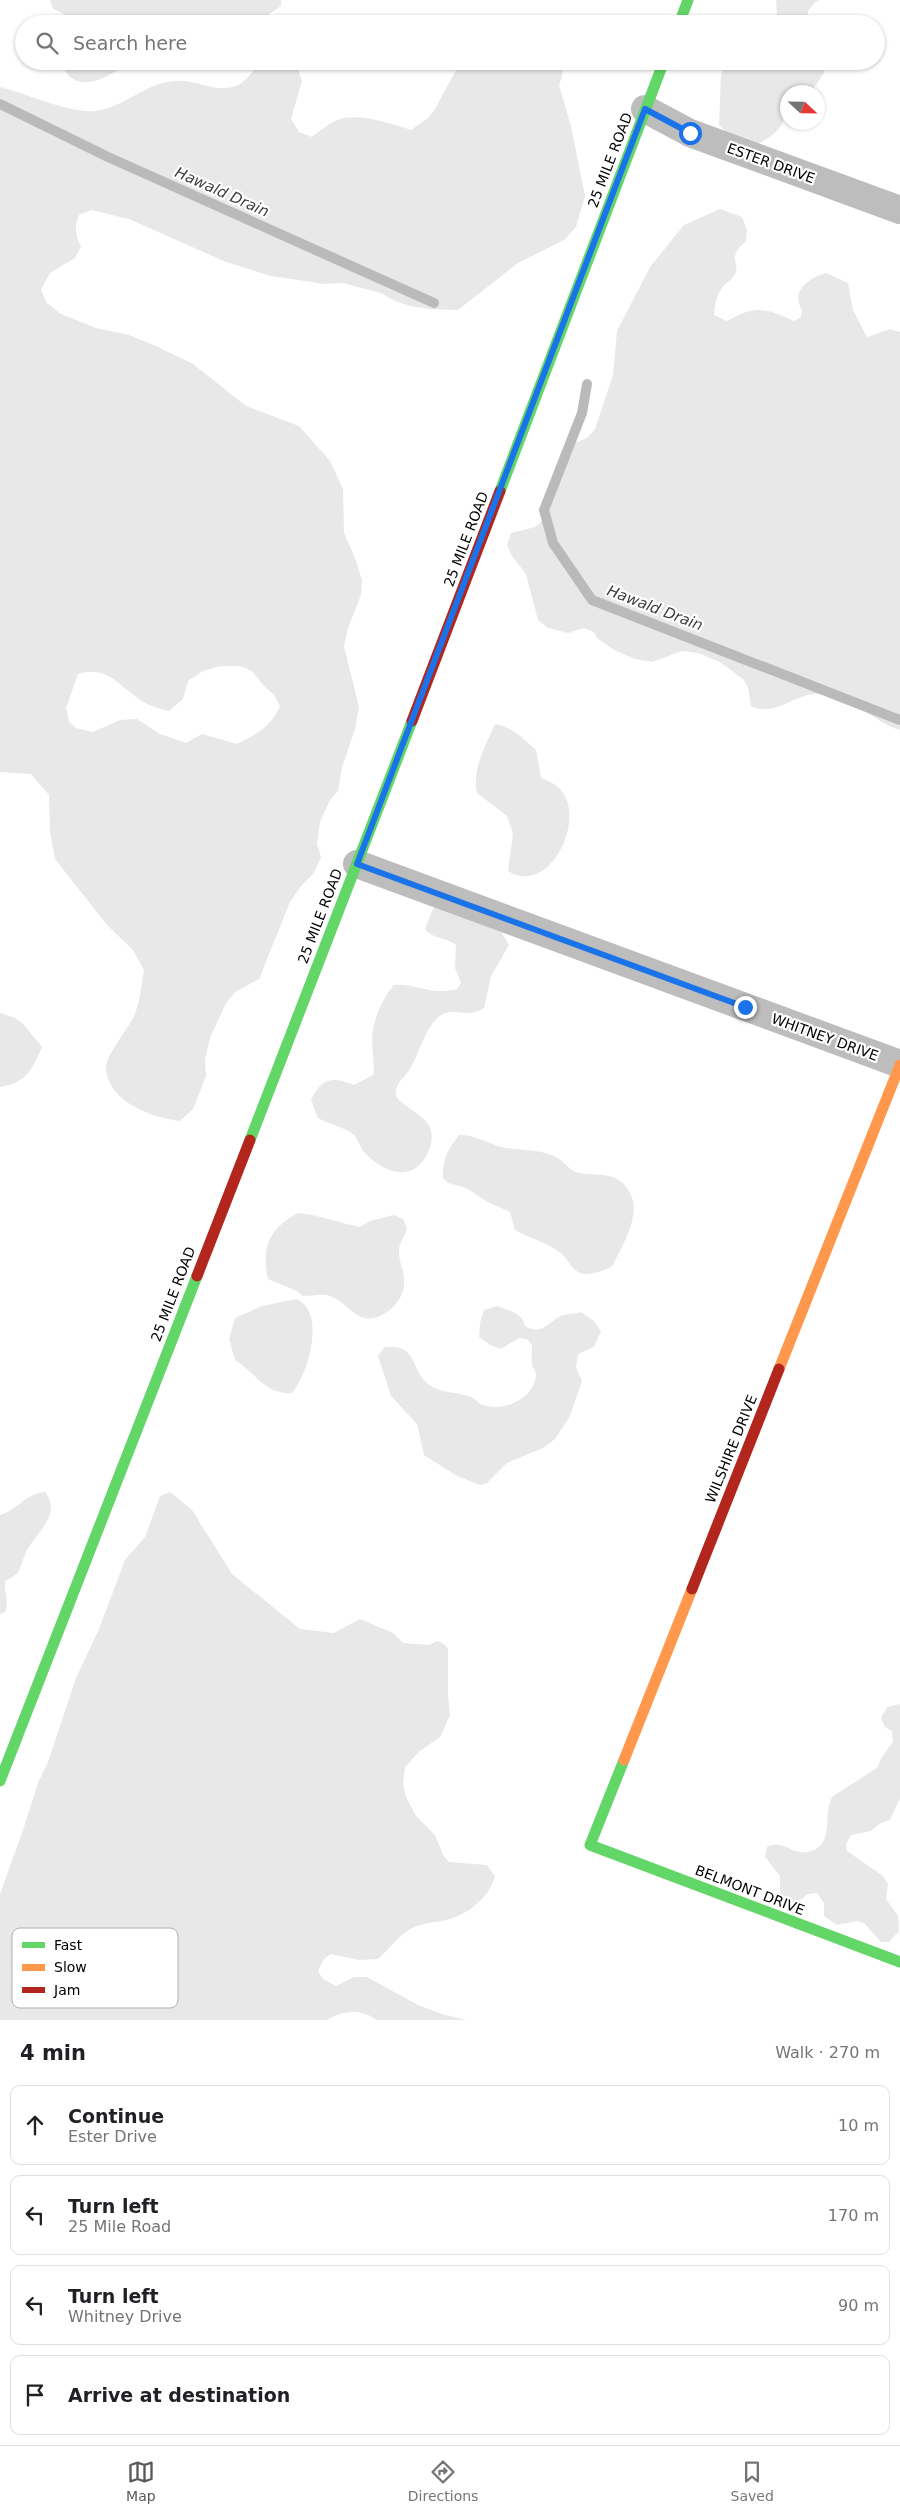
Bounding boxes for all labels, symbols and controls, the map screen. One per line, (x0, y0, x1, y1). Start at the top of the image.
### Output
search box (15, 15, 885, 70)
icon: search (33, 29, 61, 57)
text: Search here (73, 32, 187, 54)
north arrow (780, 85, 825, 130)
street label: 25 MILE ROAD (585, 110, 635, 210)
route start (679, 122, 702, 145)
street label: ESTER DRIVE (725, 140, 817, 186)
water label: Hawald Drain (172, 163, 272, 221)
street label: 25 MILE ROAD (441, 489, 491, 589)
water label: Hawald Drain (605, 582, 705, 634)
street label: 25 MILE ROAD (295, 866, 345, 966)
route end (734, 996, 757, 1019)
street label: WHITNEY DRIVE (769, 1010, 881, 1064)
street label: 25 MILE ROAD (148, 1244, 198, 1344)
street label: WILSHIRE DRIVE (702, 1393, 760, 1505)
street label: BELMONT DRIVE (693, 1862, 807, 1918)
legend (12, 1928, 178, 2008)
text: Fast (54, 1937, 83, 1953)
text: Slow (54, 1959, 87, 1975)
text: Jam (53, 1982, 80, 1998)
text: 4 min (20, 2041, 86, 2065)
text: Walk · 270 m (775, 2043, 880, 2062)
text: Continue (68, 2105, 164, 2127)
icon: ahead (21, 2111, 49, 2139)
text: 10 m (838, 2116, 879, 2135)
text: Ester Drive (68, 2127, 157, 2146)
text: Turn left (68, 2195, 159, 2217)
icon: left (21, 2201, 49, 2229)
text: 170 m (828, 2206, 879, 2225)
text: 25 Mile Road (68, 2217, 171, 2236)
text: Turn left (68, 2285, 159, 2307)
icon: left (21, 2291, 49, 2319)
text: 90 m (838, 2296, 879, 2315)
text: Whitney Drive (68, 2307, 182, 2326)
icon: arrive (21, 2381, 49, 2409)
text: Arrive at destination (68, 2384, 290, 2406)
tab: Map (126, 2458, 156, 2504)
tab: Directions (408, 2458, 478, 2504)
tab: Saved (731, 2458, 774, 2504)

